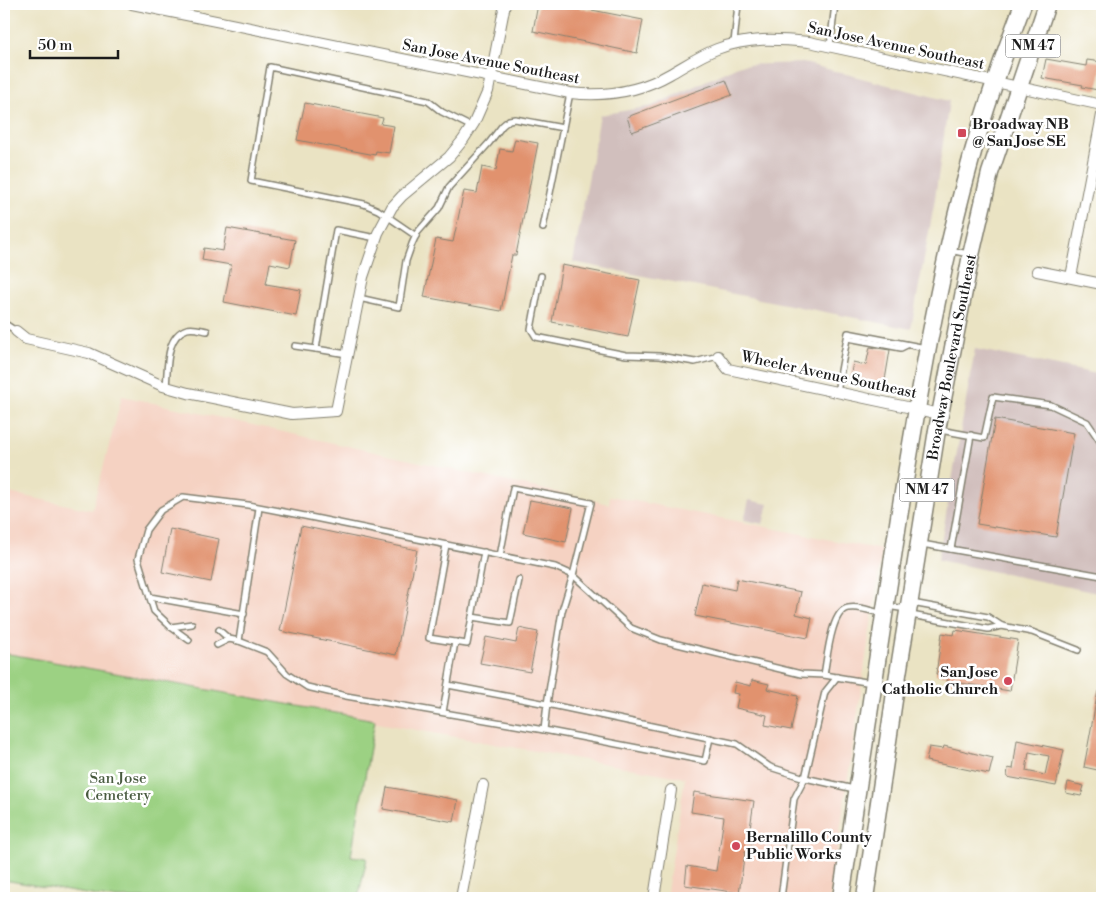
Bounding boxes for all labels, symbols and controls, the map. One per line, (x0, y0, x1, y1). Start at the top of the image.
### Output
street label: San Jose Avenue Southeast (806, 18, 987, 74)
scale bar (30, 28, 118, 60)
road number: NM 47 (1006, 34, 1060, 58)
street label: San Jose Avenue Southeast (401, 35, 582, 89)
text: 50 m (38, 36, 72, 55)
place label: Broadway NB @ San Jose SE (972, 115, 1069, 151)
marker: Broadway NB @ San Jose SE (956, 127, 968, 139)
street label: Broadway Boulevard Southeast (923, 251, 981, 462)
street label: Wheeler Avenue Southeast (739, 347, 919, 403)
road number: NM 47 (900, 478, 954, 502)
place label: San Jose Catholic Church (882, 663, 999, 699)
marker: San Jose Catholic Church (1002, 675, 1014, 687)
park label: San Jose Cemetery (85, 769, 152, 805)
place label: Bernalillo County Public Works (746, 828, 872, 864)
marker: Bernalillo County Public Works (730, 840, 742, 852)

